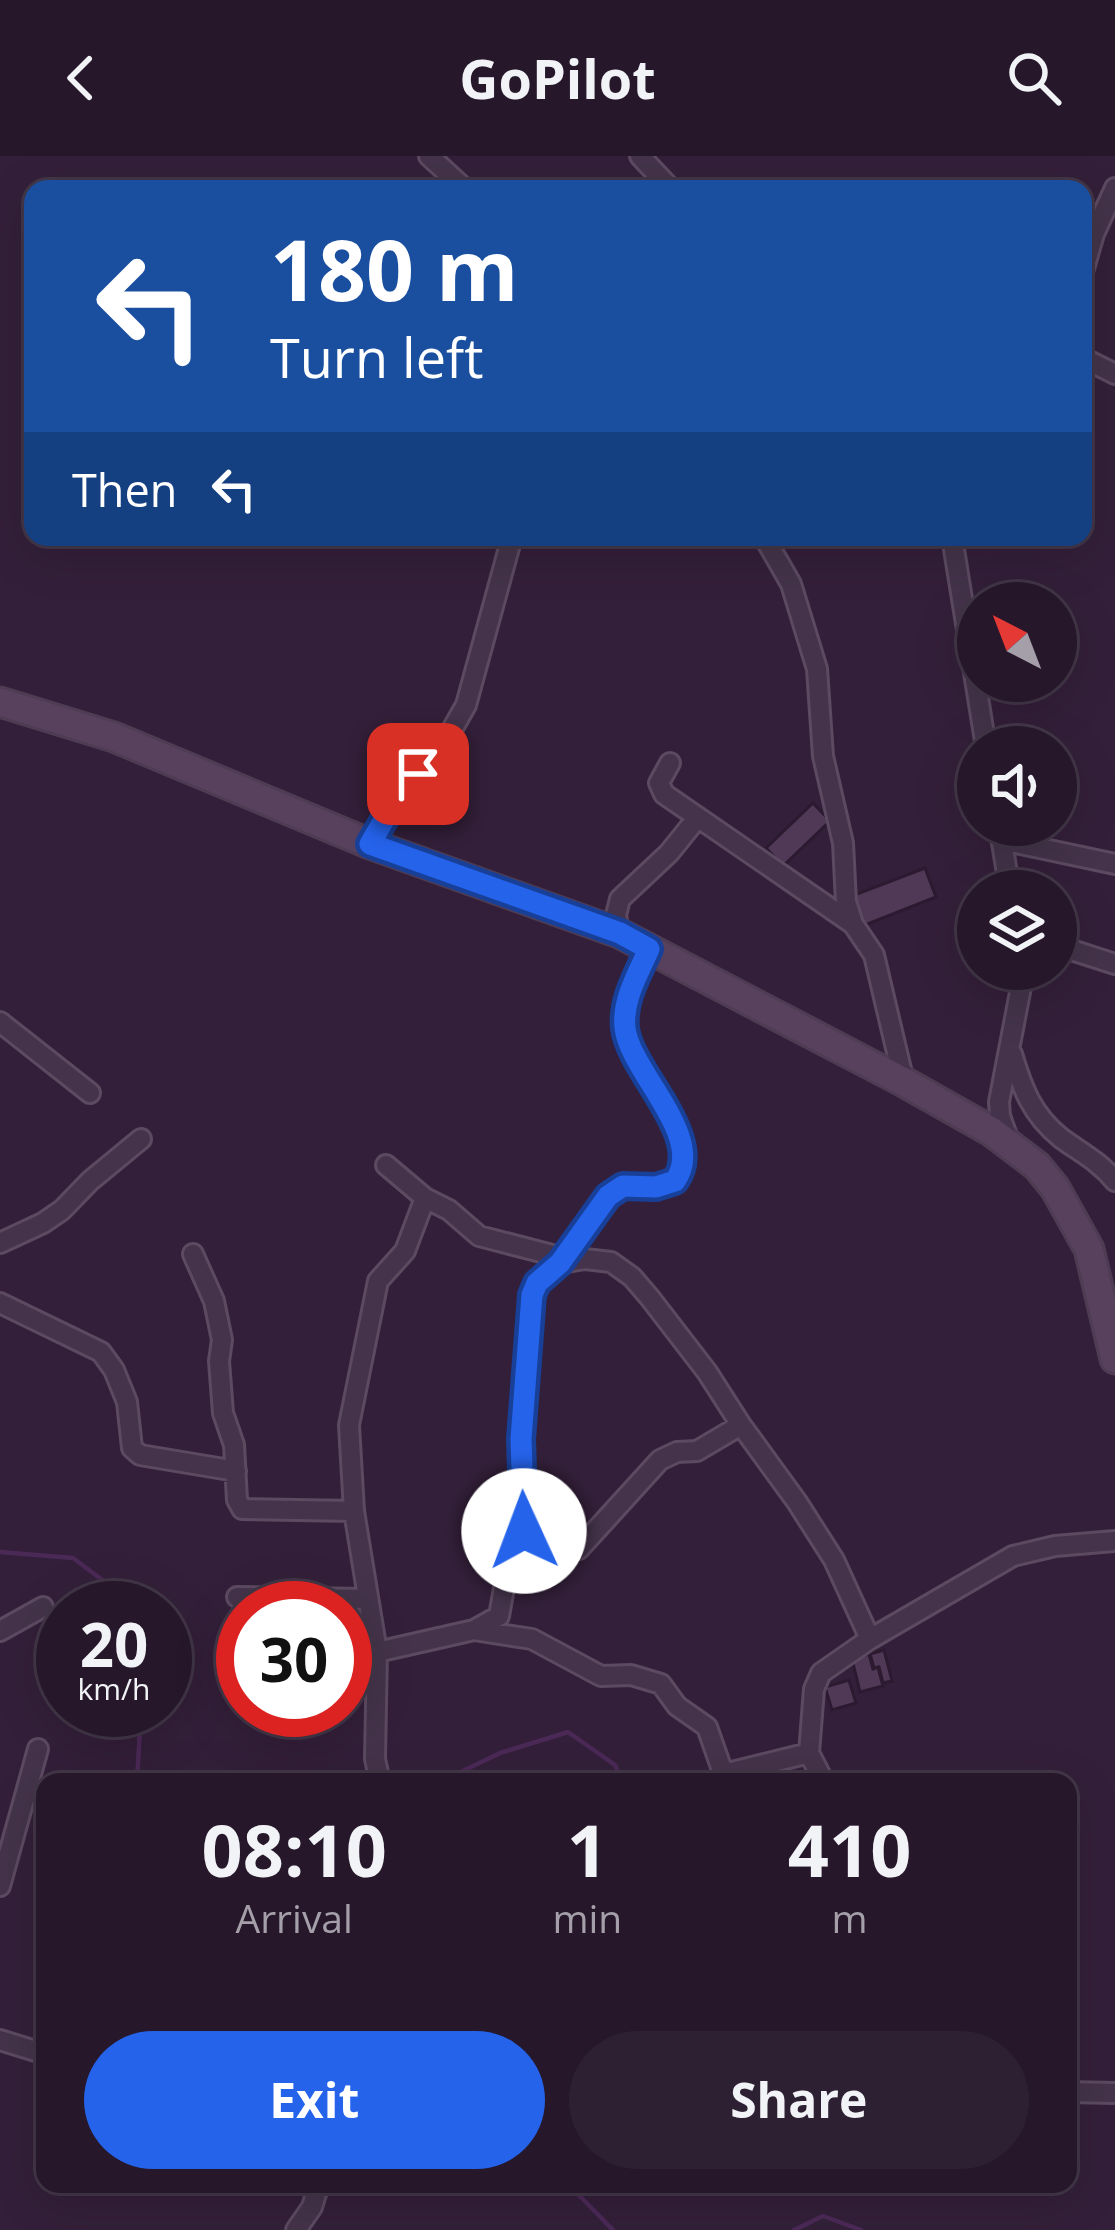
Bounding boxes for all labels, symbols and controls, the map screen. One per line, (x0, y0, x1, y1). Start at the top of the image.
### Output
text: GoPilot (459, 41, 656, 115)
icon: back (48, 45, 114, 111)
icon: search (1001, 45, 1067, 111)
text: 180 m (270, 211, 518, 326)
icon: left (72, 228, 228, 384)
text: Turn left (270, 320, 483, 394)
icon: left (201, 456, 267, 522)
text: Then (72, 459, 177, 520)
north arrow (957, 582, 1077, 702)
map controls (957, 582, 1077, 990)
pin (367, 723, 469, 825)
button: sound (957, 726, 1077, 846)
icon: arrive (385, 741, 451, 807)
button: layers (957, 870, 1077, 990)
position arrow (461, 1468, 587, 1594)
speed limit sign: 30 (216, 1581, 372, 1737)
text: 20 (80, 1603, 148, 1685)
text: km/h (78, 1668, 150, 1709)
text: 08:10 (202, 1800, 387, 1898)
text: 1 (567, 1800, 608, 1898)
text: 410 (788, 1800, 911, 1898)
text: Arrival (236, 1891, 353, 1944)
text: min (552, 1891, 622, 1944)
text: m (832, 1891, 868, 1944)
button: Exit (84, 2031, 545, 2169)
button: Share (569, 2031, 1029, 2169)

